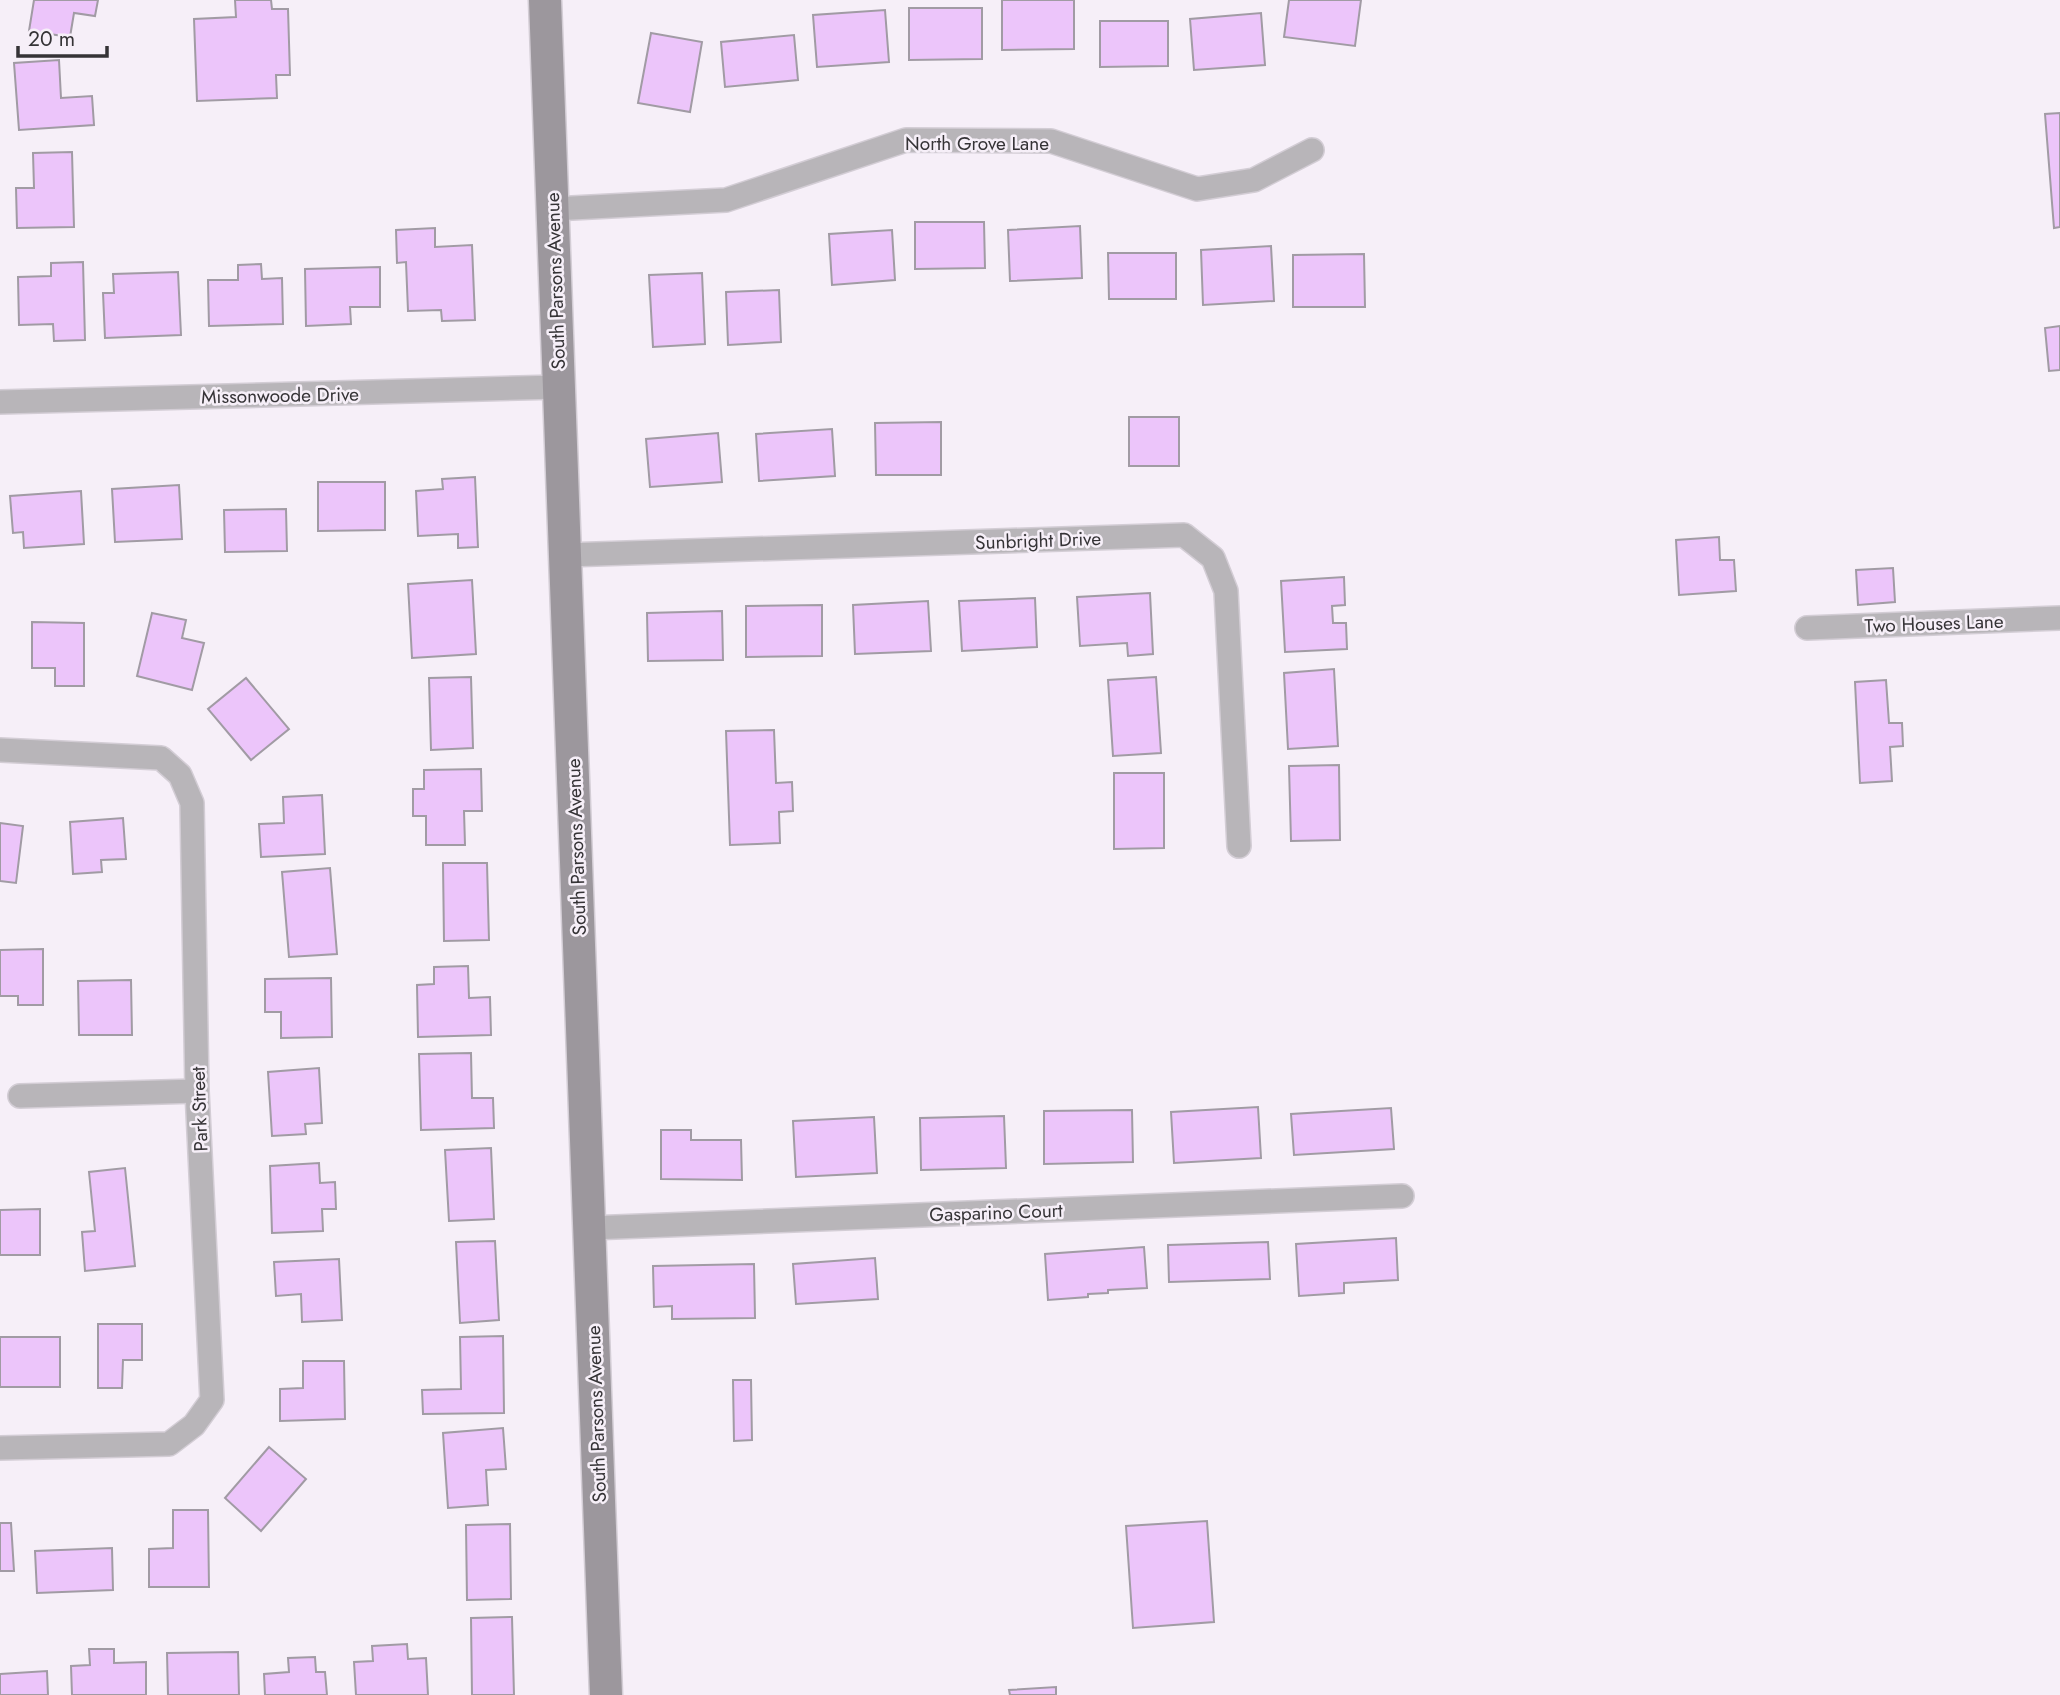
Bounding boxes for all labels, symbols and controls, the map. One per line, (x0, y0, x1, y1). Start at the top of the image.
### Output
scale bar (18, 14, 107, 58)
text: 20 m (28, 24, 75, 54)
street label: North Grove Lane (905, 130, 1049, 157)
street label: South Parsons Avenue (539, 192, 572, 370)
street label: Missonwoode Drive (201, 381, 359, 410)
street label: Sunbright Drive (975, 525, 1102, 556)
street label: Two Houses Lane (1864, 608, 2004, 639)
street label: South Parsons Avenue (560, 758, 593, 936)
street label: Park Street (185, 1066, 214, 1152)
street label: Gasparino Court (929, 1197, 1064, 1228)
street label: South Parsons Avenue (580, 1325, 613, 1503)

